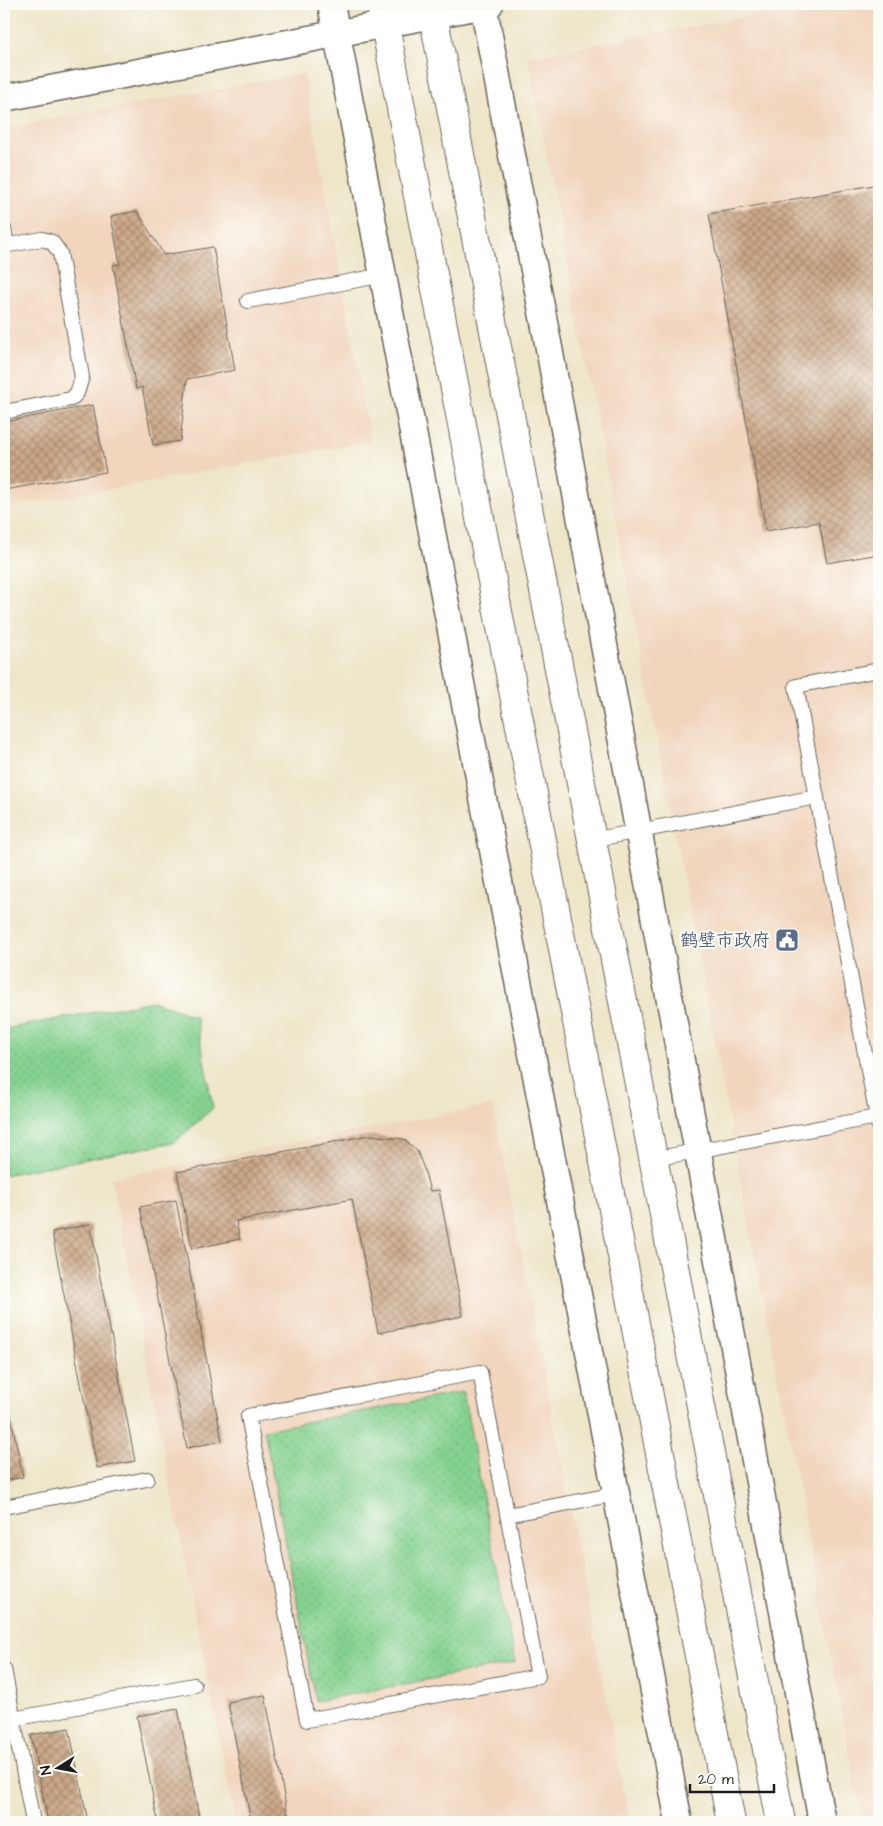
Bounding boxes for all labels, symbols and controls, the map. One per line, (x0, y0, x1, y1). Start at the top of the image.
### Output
public building icon: 鹤壁市政府 (774, 927, 800, 953)
place label: 鹤壁市政府 (680, 928, 770, 953)
north arrow (32, 1744, 82, 1794)
scale bar (690, 1761, 774, 1793)
text: N (36, 1764, 57, 1777)
text: 20 m (698, 1769, 734, 1790)

